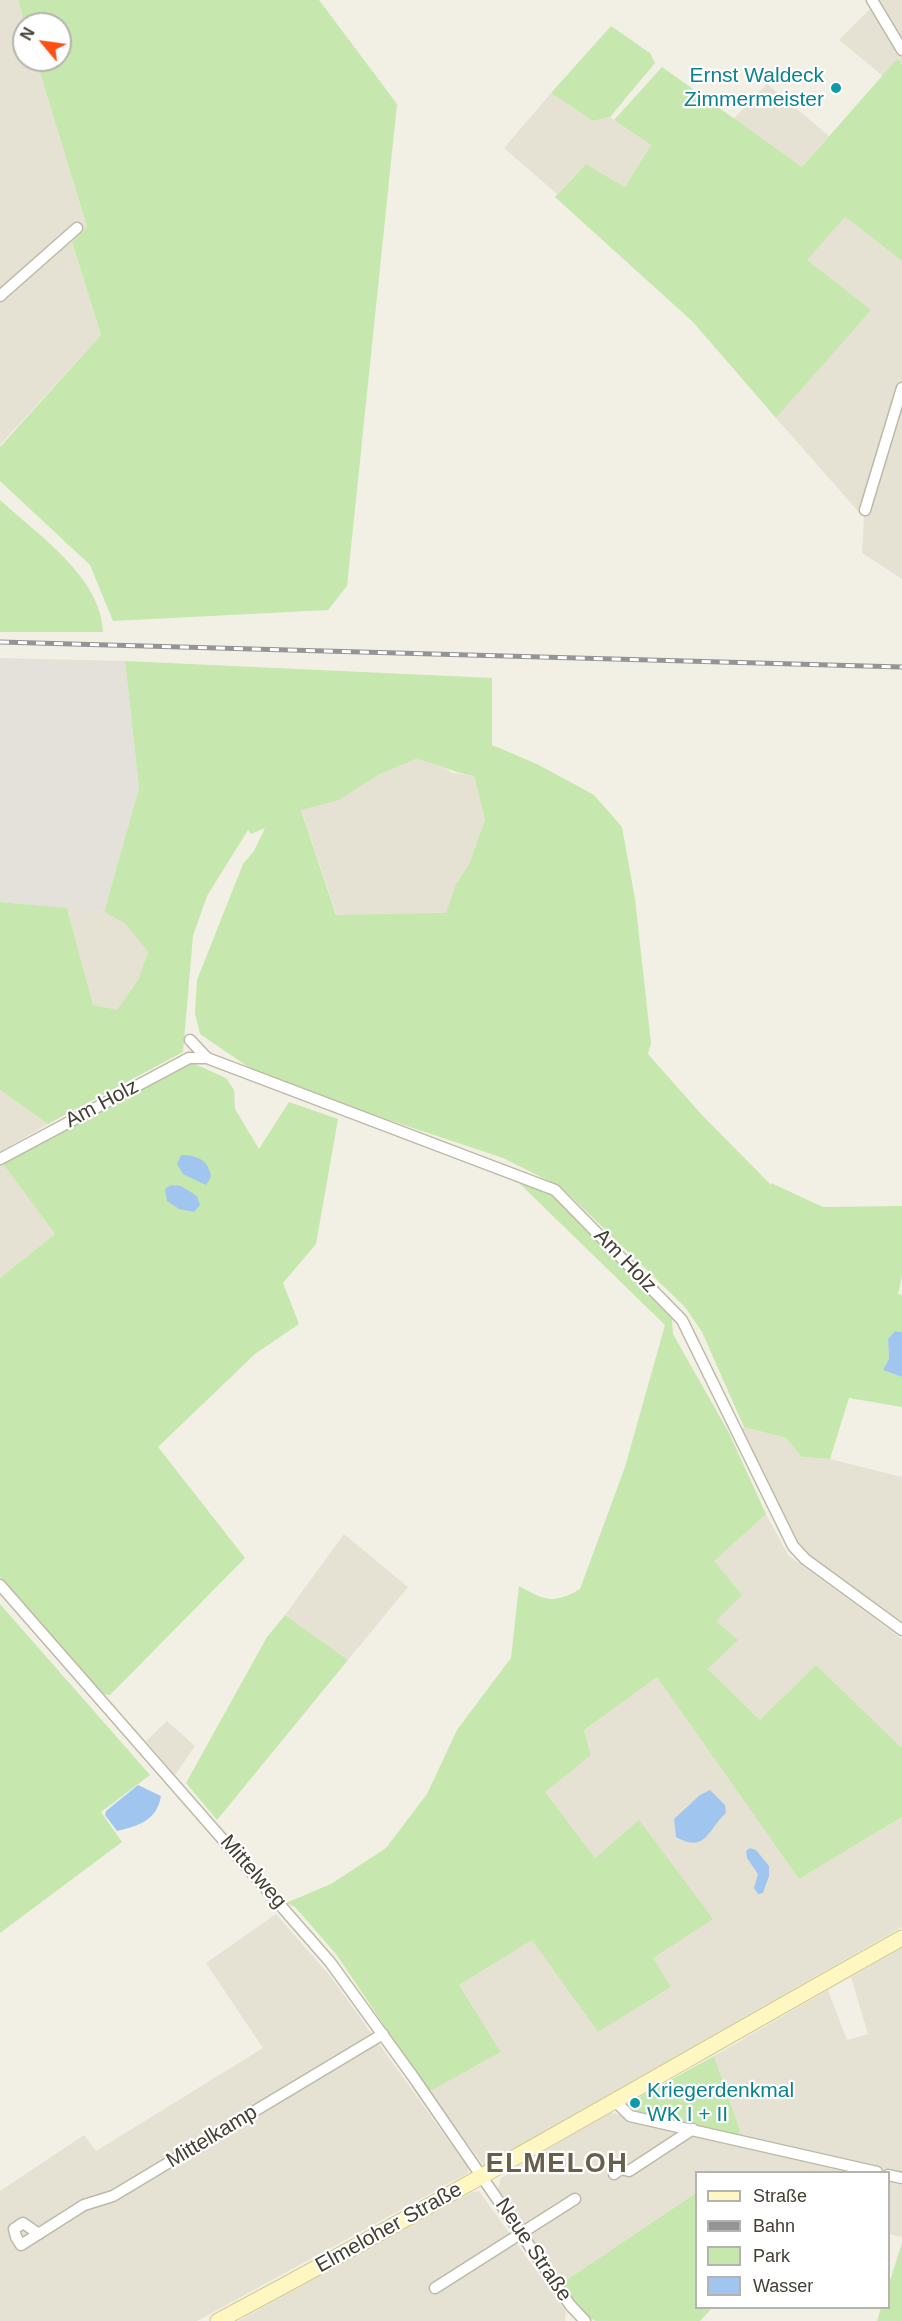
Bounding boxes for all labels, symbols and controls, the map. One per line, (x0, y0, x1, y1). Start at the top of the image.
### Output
north arrow (12, 12, 72, 72)
text: N (17, 25, 38, 43)
place label: Ernst Waldeck Zimmermeister (684, 63, 824, 113)
marker: Ernst Waldeck Zimmermeister (829, 81, 843, 95)
street label: Am Holz (61, 1074, 143, 1134)
street label: Am Holz (588, 1224, 662, 1298)
street label: Mittelweg (214, 1830, 292, 1914)
place label: Kriegerdenkmal WK I + II (647, 2078, 794, 2128)
marker: Kriegerdenkmal WK I + II (628, 2096, 642, 2110)
street label: Mittelkamp (162, 2100, 262, 2174)
district label: ELMELOH (486, 2149, 628, 2181)
legend (695, 2171, 890, 2309)
street label: Elmeloher Straße (311, 2177, 467, 2279)
text: Straße (753, 2186, 807, 2206)
street label: Neue Straße (489, 2194, 577, 2306)
text: Bahn (753, 2216, 795, 2236)
text: Park (753, 2246, 790, 2266)
text: Wasser (753, 2276, 813, 2296)

